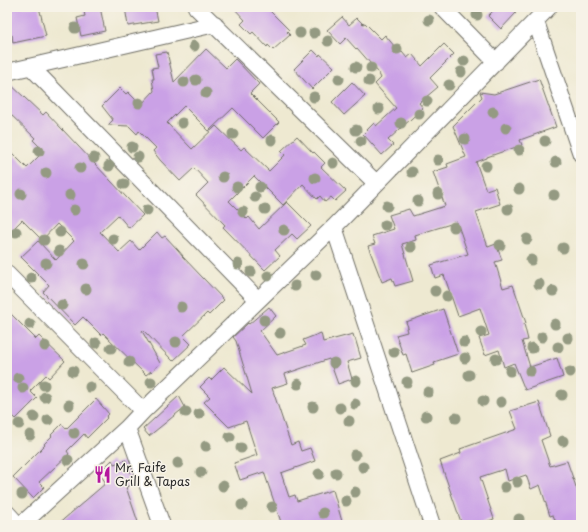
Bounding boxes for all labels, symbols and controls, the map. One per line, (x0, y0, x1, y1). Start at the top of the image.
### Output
place label: Mr. Faife Grill & Tapas (115, 458, 190, 490)
restaurant icon: Mr. Faife Grill & Tapas (92, 464, 112, 484)

